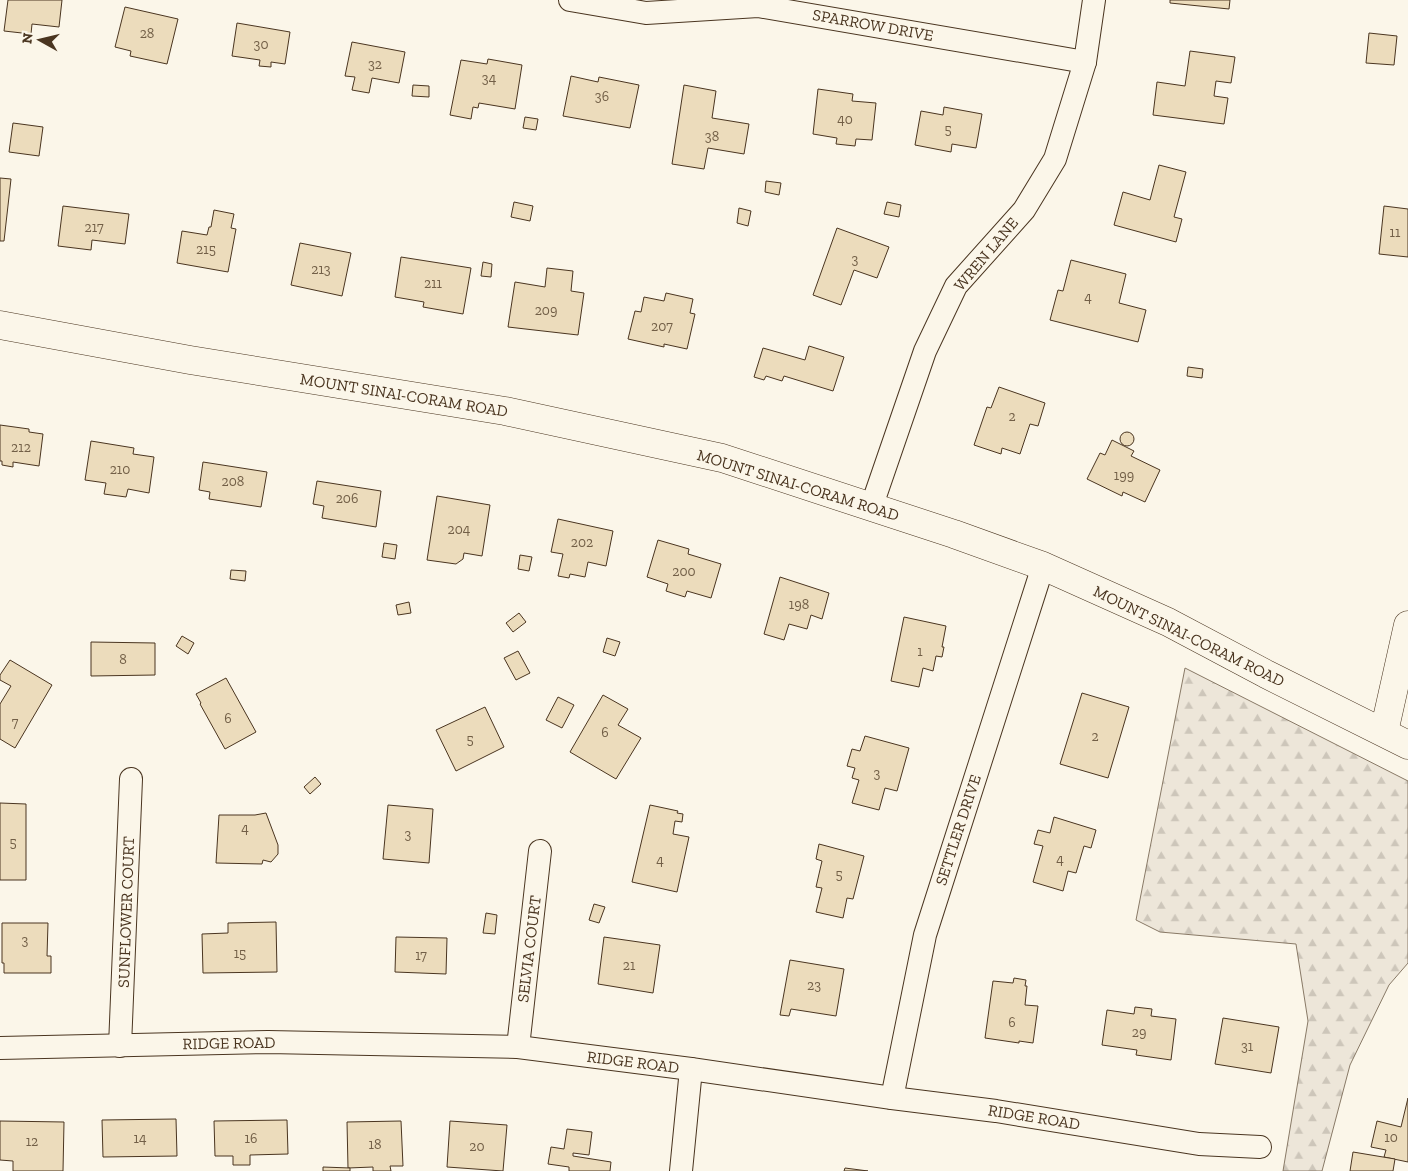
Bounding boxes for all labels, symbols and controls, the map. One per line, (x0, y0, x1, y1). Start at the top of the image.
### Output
street label: SPARROW DRIVE (811, 5, 935, 45)
north arrow (15, 15, 65, 65)
house number: 28 (140, 25, 154, 42)
text: N (18, 31, 37, 45)
house number: 30 (254, 36, 268, 53)
house number: 32 (368, 56, 382, 73)
house number: 34 (482, 70, 497, 87)
house number: 36 (595, 88, 609, 105)
house number: 40 (837, 111, 853, 128)
house number: 5 (944, 121, 952, 138)
house number: 38 (705, 128, 719, 145)
street label: WREN LANE (950, 213, 1022, 295)
house number: 217 (85, 219, 104, 236)
house number: 11 (1390, 224, 1401, 241)
house number: 215 (196, 241, 216, 258)
house number: 3 (852, 251, 859, 268)
house number: 213 (311, 261, 331, 278)
house number: 211 (424, 275, 443, 292)
house number: 4 (1084, 289, 1092, 306)
house number: 209 (535, 302, 557, 319)
house number: 207 (651, 318, 673, 335)
street label: MOUNT SINAI-CORAM ROAD (299, 369, 509, 421)
house number: 2 (1008, 408, 1016, 425)
house number: 212 (11, 439, 31, 456)
street label: MOUNT SINAI-CORAM ROAD (695, 445, 901, 525)
house number: 210 (110, 461, 130, 478)
house number: 199 (1114, 467, 1134, 484)
house number: 208 (222, 473, 244, 490)
house number: 206 (336, 490, 358, 507)
house number: 204 (448, 521, 471, 538)
house number: 202 (571, 534, 593, 551)
house number: 200 (672, 563, 696, 580)
street label: MOUNT SINAI-CORAM ROAD (1090, 581, 1288, 691)
house number: 198 (789, 596, 809, 613)
house number: 1 (917, 643, 923, 660)
house number: 8 (119, 651, 127, 668)
house number: 6 (224, 710, 232, 727)
house number: 7 (12, 714, 19, 731)
house number: 6 (601, 724, 609, 741)
house number: 2 (1091, 728, 1099, 745)
house number: 5 (466, 731, 474, 748)
house number: 3 (874, 765, 881, 782)
street label: SETTLER DRIVE (931, 772, 985, 888)
house number: 4 (241, 820, 249, 837)
house number: 3 (405, 826, 412, 843)
house number: 5 (9, 834, 17, 851)
street label: SUNFLOWER COURT (114, 836, 138, 988)
house number: 4 (1056, 851, 1064, 868)
house number: 4 (656, 852, 664, 869)
house number: 5 (835, 866, 843, 883)
street label: SELVIA COURT (513, 894, 545, 1004)
house number: 3 (22, 932, 29, 949)
house number: 15 (234, 945, 246, 962)
house number: 17 (415, 947, 427, 964)
house number: 21 (623, 957, 636, 974)
house number: 23 (807, 977, 821, 994)
house number: 6 (1008, 1014, 1016, 1031)
house number: 29 (1132, 1024, 1146, 1041)
street label: RIDGE ROAD (182, 1033, 276, 1053)
house number: 31 (1241, 1038, 1254, 1055)
street label: RIDGE ROAD (586, 1047, 680, 1077)
street label: RIDGE ROAD (987, 1100, 1081, 1134)
house number: 10 (1384, 1129, 1398, 1146)
house number: 14 (134, 1130, 147, 1147)
house number: 16 (245, 1130, 257, 1147)
house number: 12 (26, 1133, 38, 1150)
house number: 18 (369, 1136, 381, 1153)
house number: 20 (469, 1138, 485, 1155)

